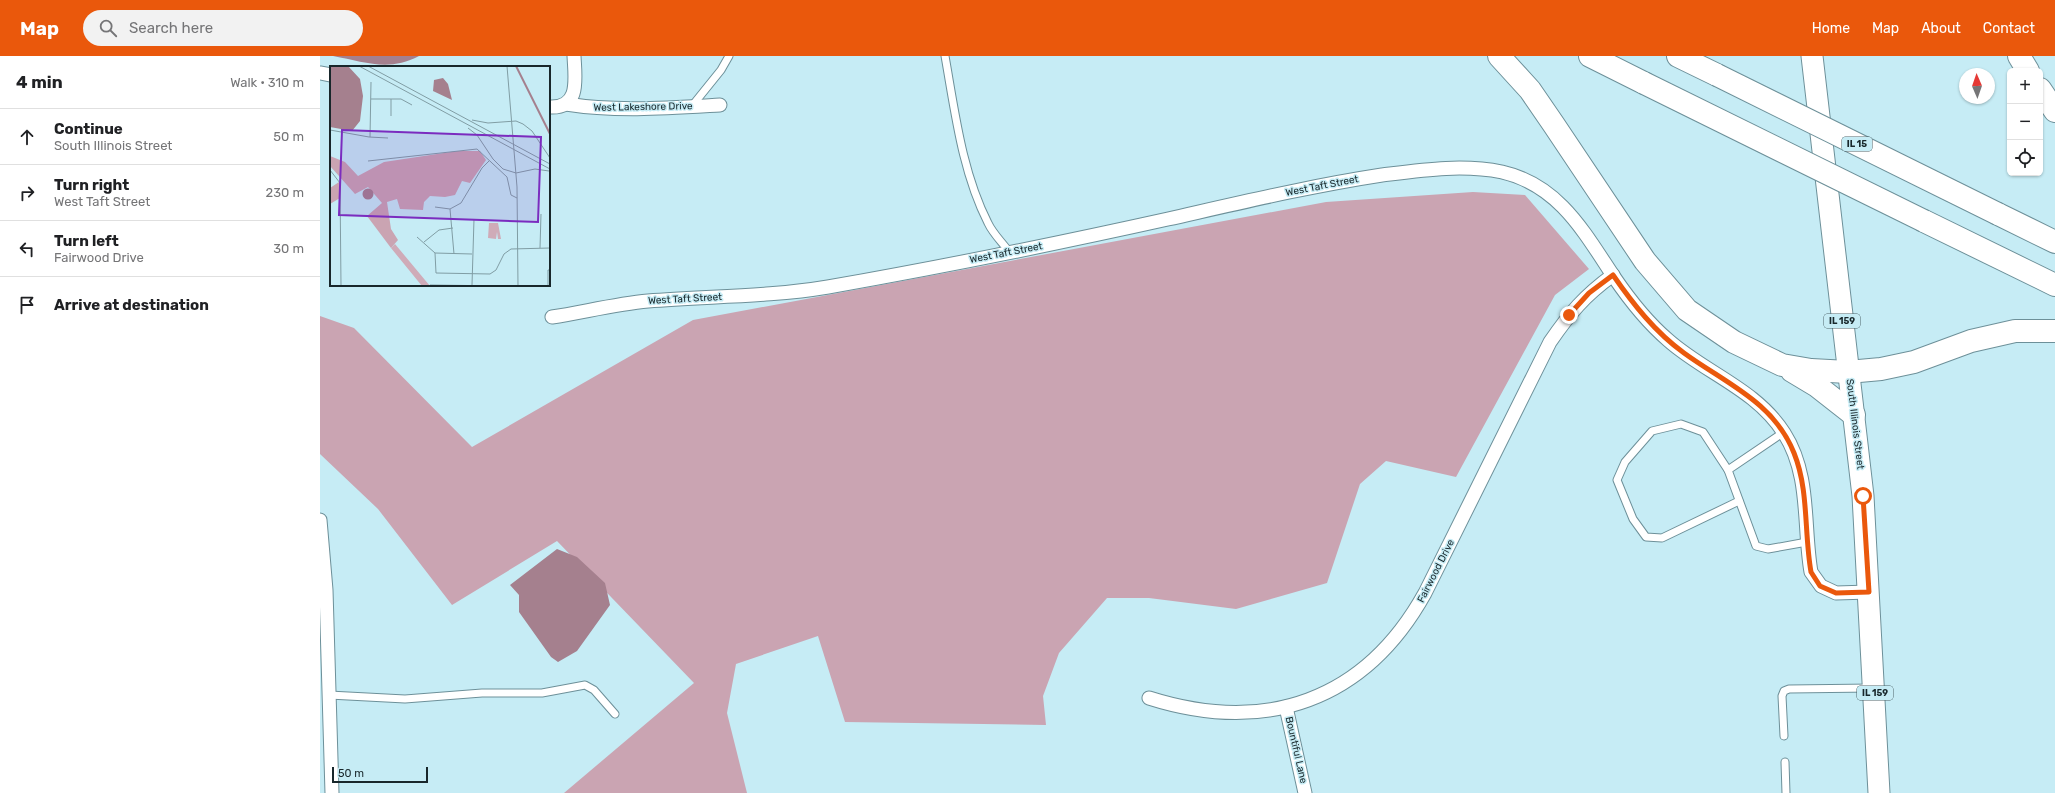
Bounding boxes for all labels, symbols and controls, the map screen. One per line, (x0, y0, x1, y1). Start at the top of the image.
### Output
search box (83, 10, 363, 46)
text: Map (20, 17, 59, 40)
icon: search (97, 17, 119, 39)
text: Search here (129, 19, 213, 37)
text: Home (1812, 20, 1850, 37)
text: Map (1872, 20, 1899, 37)
text: About (1921, 20, 1961, 37)
text: Contact (1983, 20, 2035, 37)
inset map (330, 66, 550, 286)
north arrow (1959, 68, 1995, 104)
map controls (2007, 68, 2043, 176)
button: + (2007, 68, 2043, 104)
text: 4 min (16, 72, 63, 92)
text: Walk · 310 m (230, 75, 304, 90)
street label: West Lakeshore Drive (593, 100, 693, 114)
button: − (2007, 104, 2043, 140)
text: Continue (54, 120, 123, 138)
icon: ahead (16, 126, 38, 148)
text: 50 m (273, 129, 304, 144)
road number: IL 15 (1842, 137, 1872, 151)
text: South Illinois Street (54, 138, 172, 153)
button: locate (2007, 140, 2043, 176)
street label: West Taft Street (1285, 173, 1360, 199)
text: Turn right (54, 176, 129, 194)
icon: right (16, 182, 38, 204)
text: 230 m (266, 185, 304, 200)
text: West Taft Street (54, 194, 150, 209)
text: Turn left (54, 232, 119, 250)
icon: left (16, 238, 38, 260)
street label: West Taft Street (969, 240, 1044, 266)
text: 30 m (273, 241, 304, 256)
text: Fairwood Drive (54, 250, 144, 265)
street label: West Taft Street (648, 291, 722, 307)
icon: arrive (16, 294, 38, 316)
text: Arrive at destination (54, 296, 209, 314)
route end (1560, 306, 1578, 324)
road number: IL 159 (1824, 314, 1860, 328)
street label: South Illinois Street (1843, 378, 1867, 470)
route start (1854, 487, 1872, 505)
street label: Fairwood Drive (1415, 537, 1457, 605)
road number: IL 159 (1857, 686, 1893, 700)
street label: Bountiful Lane (1282, 715, 1310, 785)
scale bar (332, 765, 428, 784)
text: 50 m (338, 767, 364, 780)

